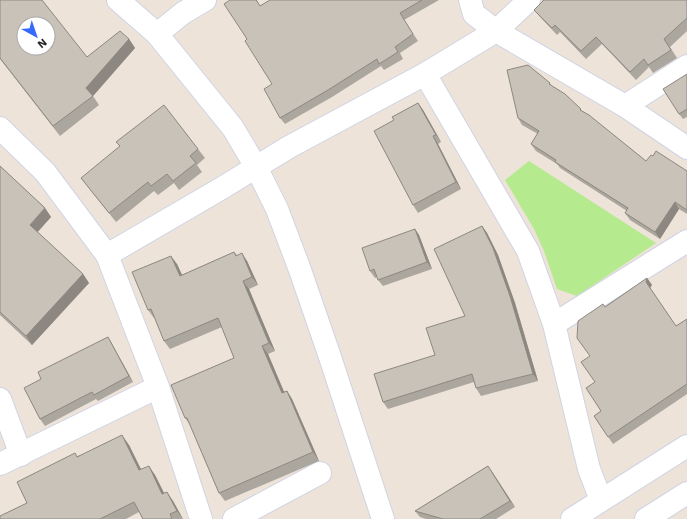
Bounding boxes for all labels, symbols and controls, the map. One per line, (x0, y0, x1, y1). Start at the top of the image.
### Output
north arrow (16, 16, 56, 56)
text: N (35, 36, 49, 51)

